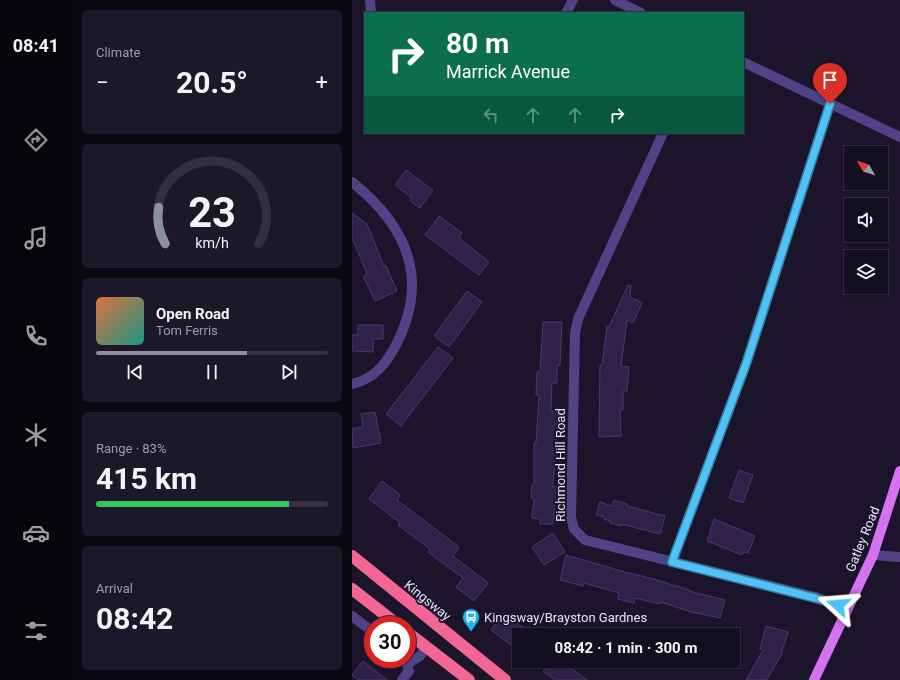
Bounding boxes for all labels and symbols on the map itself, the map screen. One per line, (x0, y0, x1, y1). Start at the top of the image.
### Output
pin (813, 63, 847, 104)
north arrow (844, 146, 888, 190)
street label: Richmond Hill Road (553, 408, 568, 522)
street label: Gatley Road (843, 504, 882, 574)
street label: Kingsway (401, 577, 454, 624)
position arrow (817, 584, 859, 626)
bus stop icon: Kingsway/Brayston Gardnes (461, 607, 481, 632)
place label: Kingsway/Brayston Gardnes (484, 610, 647, 625)
speed limit sign: 30 (364, 616, 416, 668)

